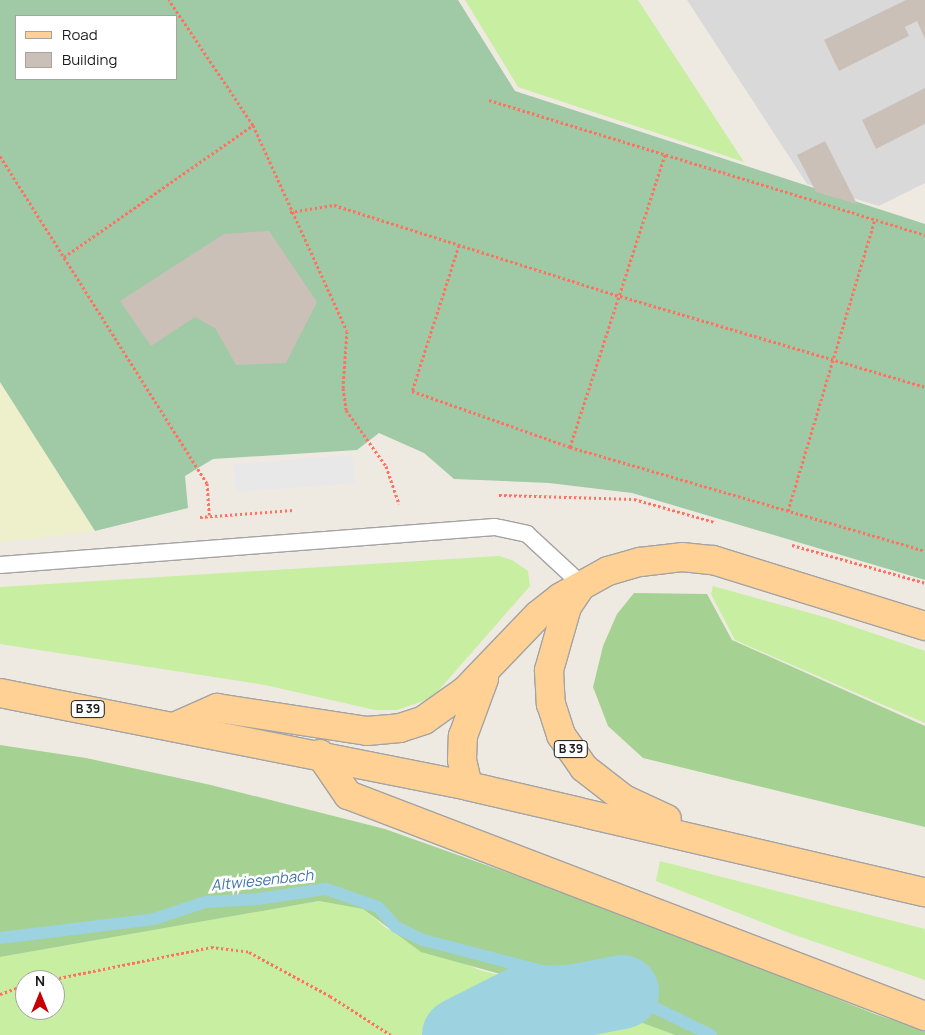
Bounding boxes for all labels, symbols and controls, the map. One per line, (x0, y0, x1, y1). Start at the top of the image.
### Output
legend (15, 15, 178, 80)
text: Road (62, 24, 98, 45)
text: Building (62, 49, 117, 70)
road number: B 39 (70, 700, 106, 719)
road number: B 39 (554, 740, 588, 759)
water label: Altwiesenbach (210, 866, 314, 894)
north arrow (15, 970, 65, 1020)
text: N (35, 971, 45, 990)

